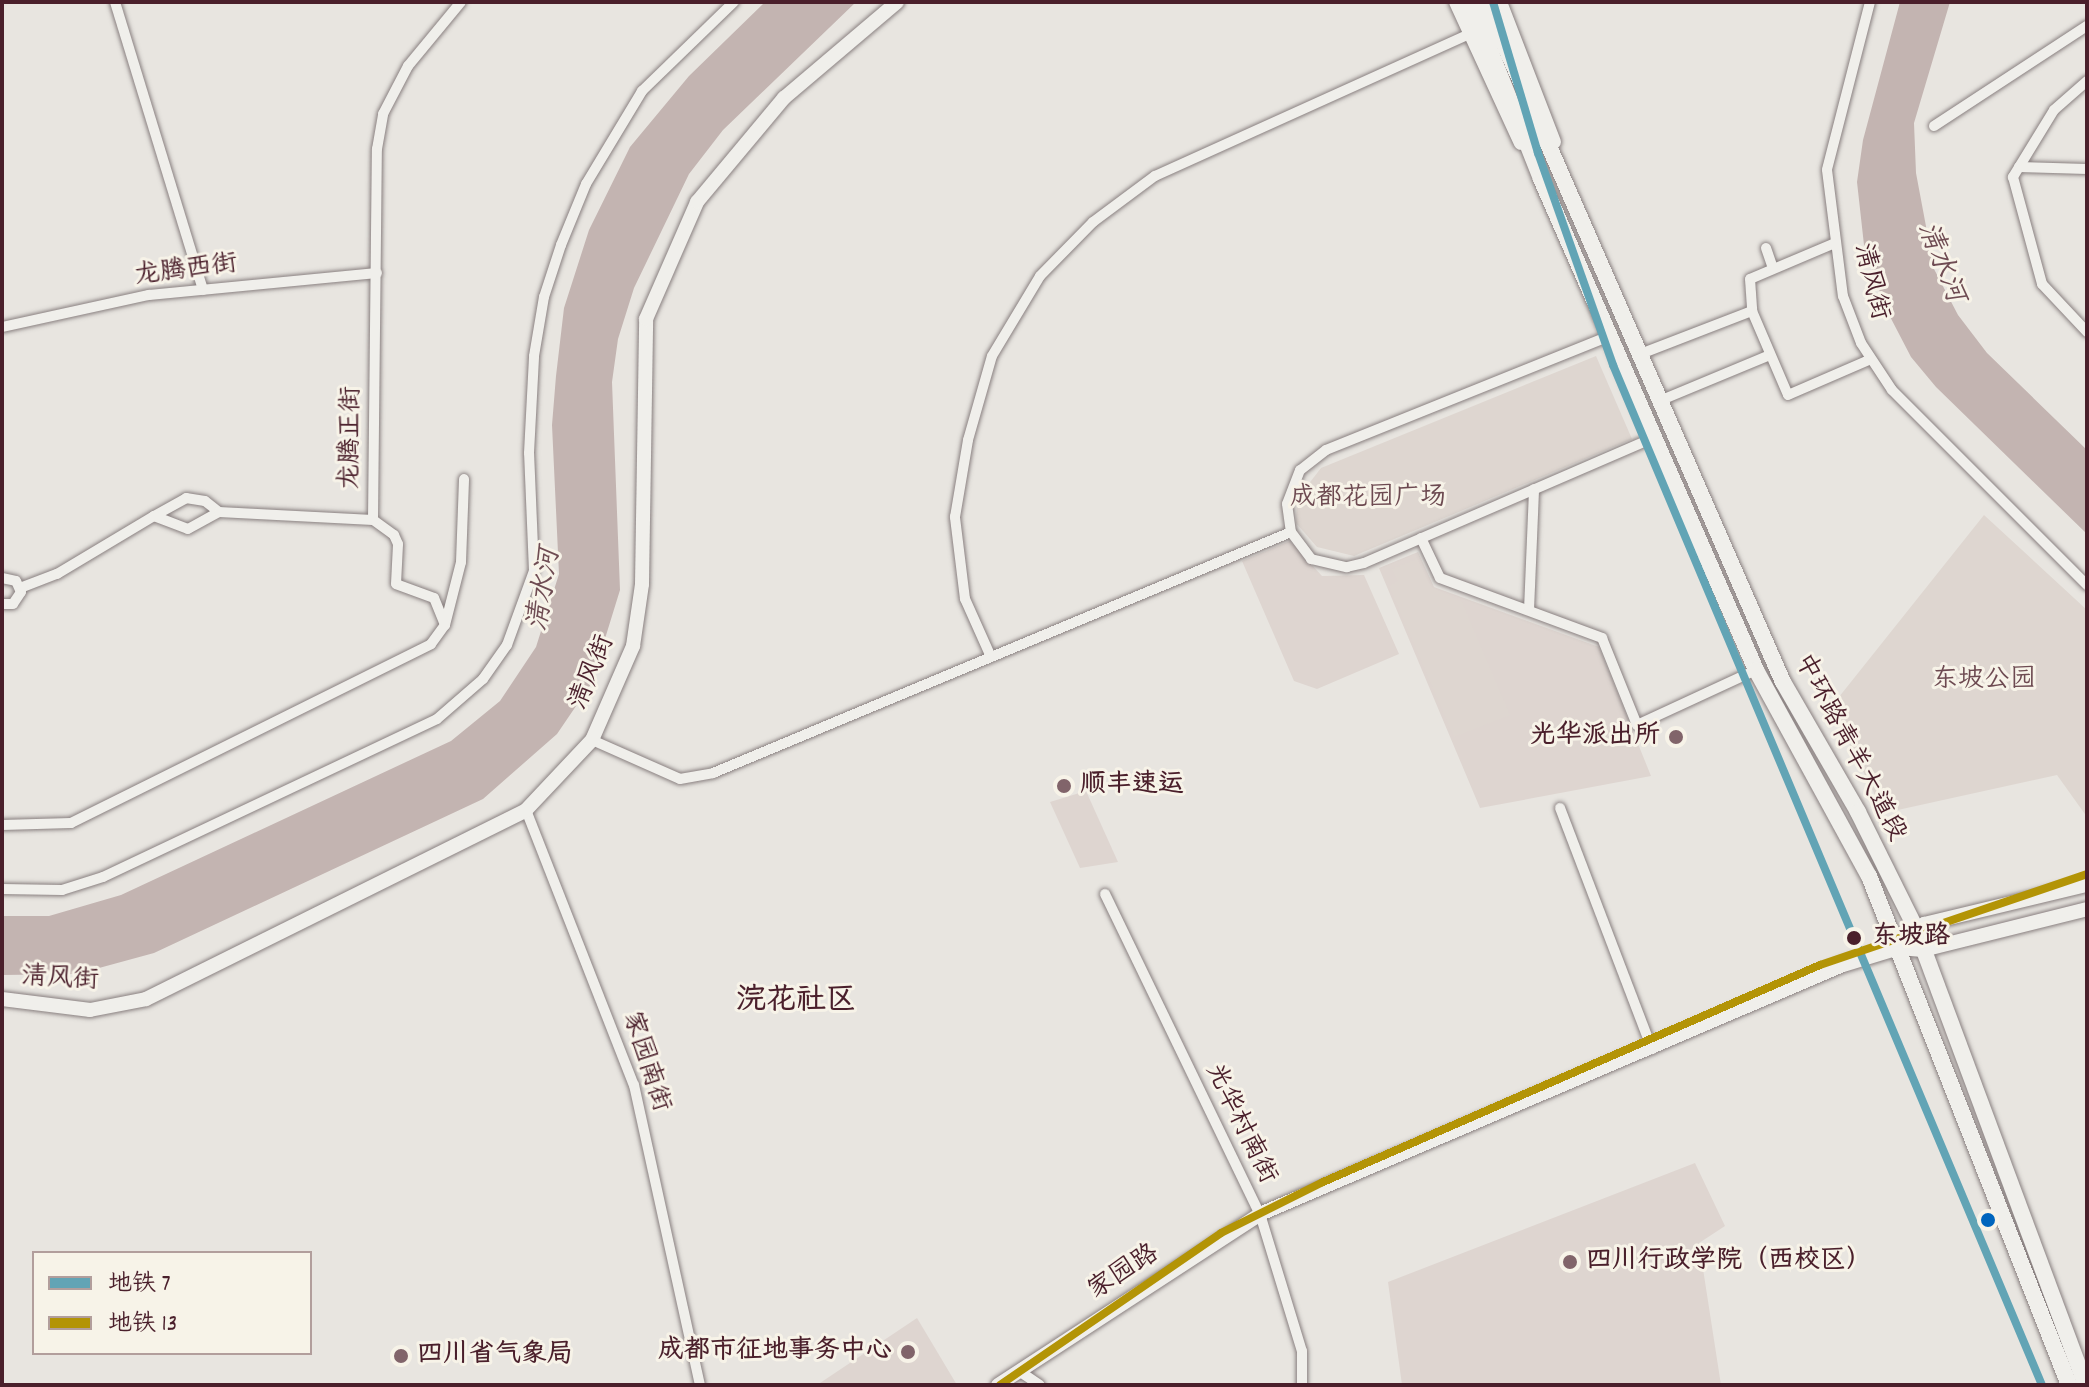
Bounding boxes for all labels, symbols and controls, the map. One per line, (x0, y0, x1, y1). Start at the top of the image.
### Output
water label: 清水河 (1908, 218, 1970, 308)
street label: 清风街 (1845, 240, 1895, 324)
street label: 龙腾西街 (132, 249, 240, 293)
street label: 龙腾正街 (335, 386, 369, 490)
park label: 成都花园广场 (1290, 483, 1446, 515)
water label: 清水河 (523, 546, 569, 634)
street label: 清风街 (564, 631, 622, 715)
street label: 中环路青羊大道段 (1786, 649, 1912, 847)
park label: 东坡公园 (1932, 665, 2036, 697)
place label: 光华派出所 (1530, 721, 1660, 753)
marker: 光华派出所 (1667, 728, 1685, 746)
place label: 顺丰速运 (1080, 770, 1184, 802)
marker: 顺丰速运 (1055, 777, 1073, 795)
place label: 东坡路 (1872, 922, 1950, 954)
marker: 东坡路 (1843, 927, 1865, 949)
street label: 清风街 (20, 962, 100, 998)
district label: 浣花社区 (736, 985, 856, 1021)
street label: 家园南街 (614, 1008, 676, 1116)
street label: 光华村南街 (1197, 1059, 1283, 1189)
unlabelled marker (1980, 1212, 1996, 1228)
street label: 家园路 (1083, 1239, 1165, 1307)
place label: 四川行政学院（西校区） (1586, 1246, 1872, 1278)
legend (32, 1251, 312, 1355)
marker: 四川行政学院（西校区） (1561, 1253, 1579, 1271)
text: 地铁 7 (108, 1268, 171, 1302)
text: 地铁 13 (108, 1308, 177, 1342)
place label: 成都市征地事务中心 (658, 1336, 892, 1368)
place label: 四川省气象局 (417, 1340, 573, 1372)
marker: 成都市征地事务中心 (899, 1343, 917, 1361)
marker: 四川省气象局 (392, 1347, 410, 1365)

